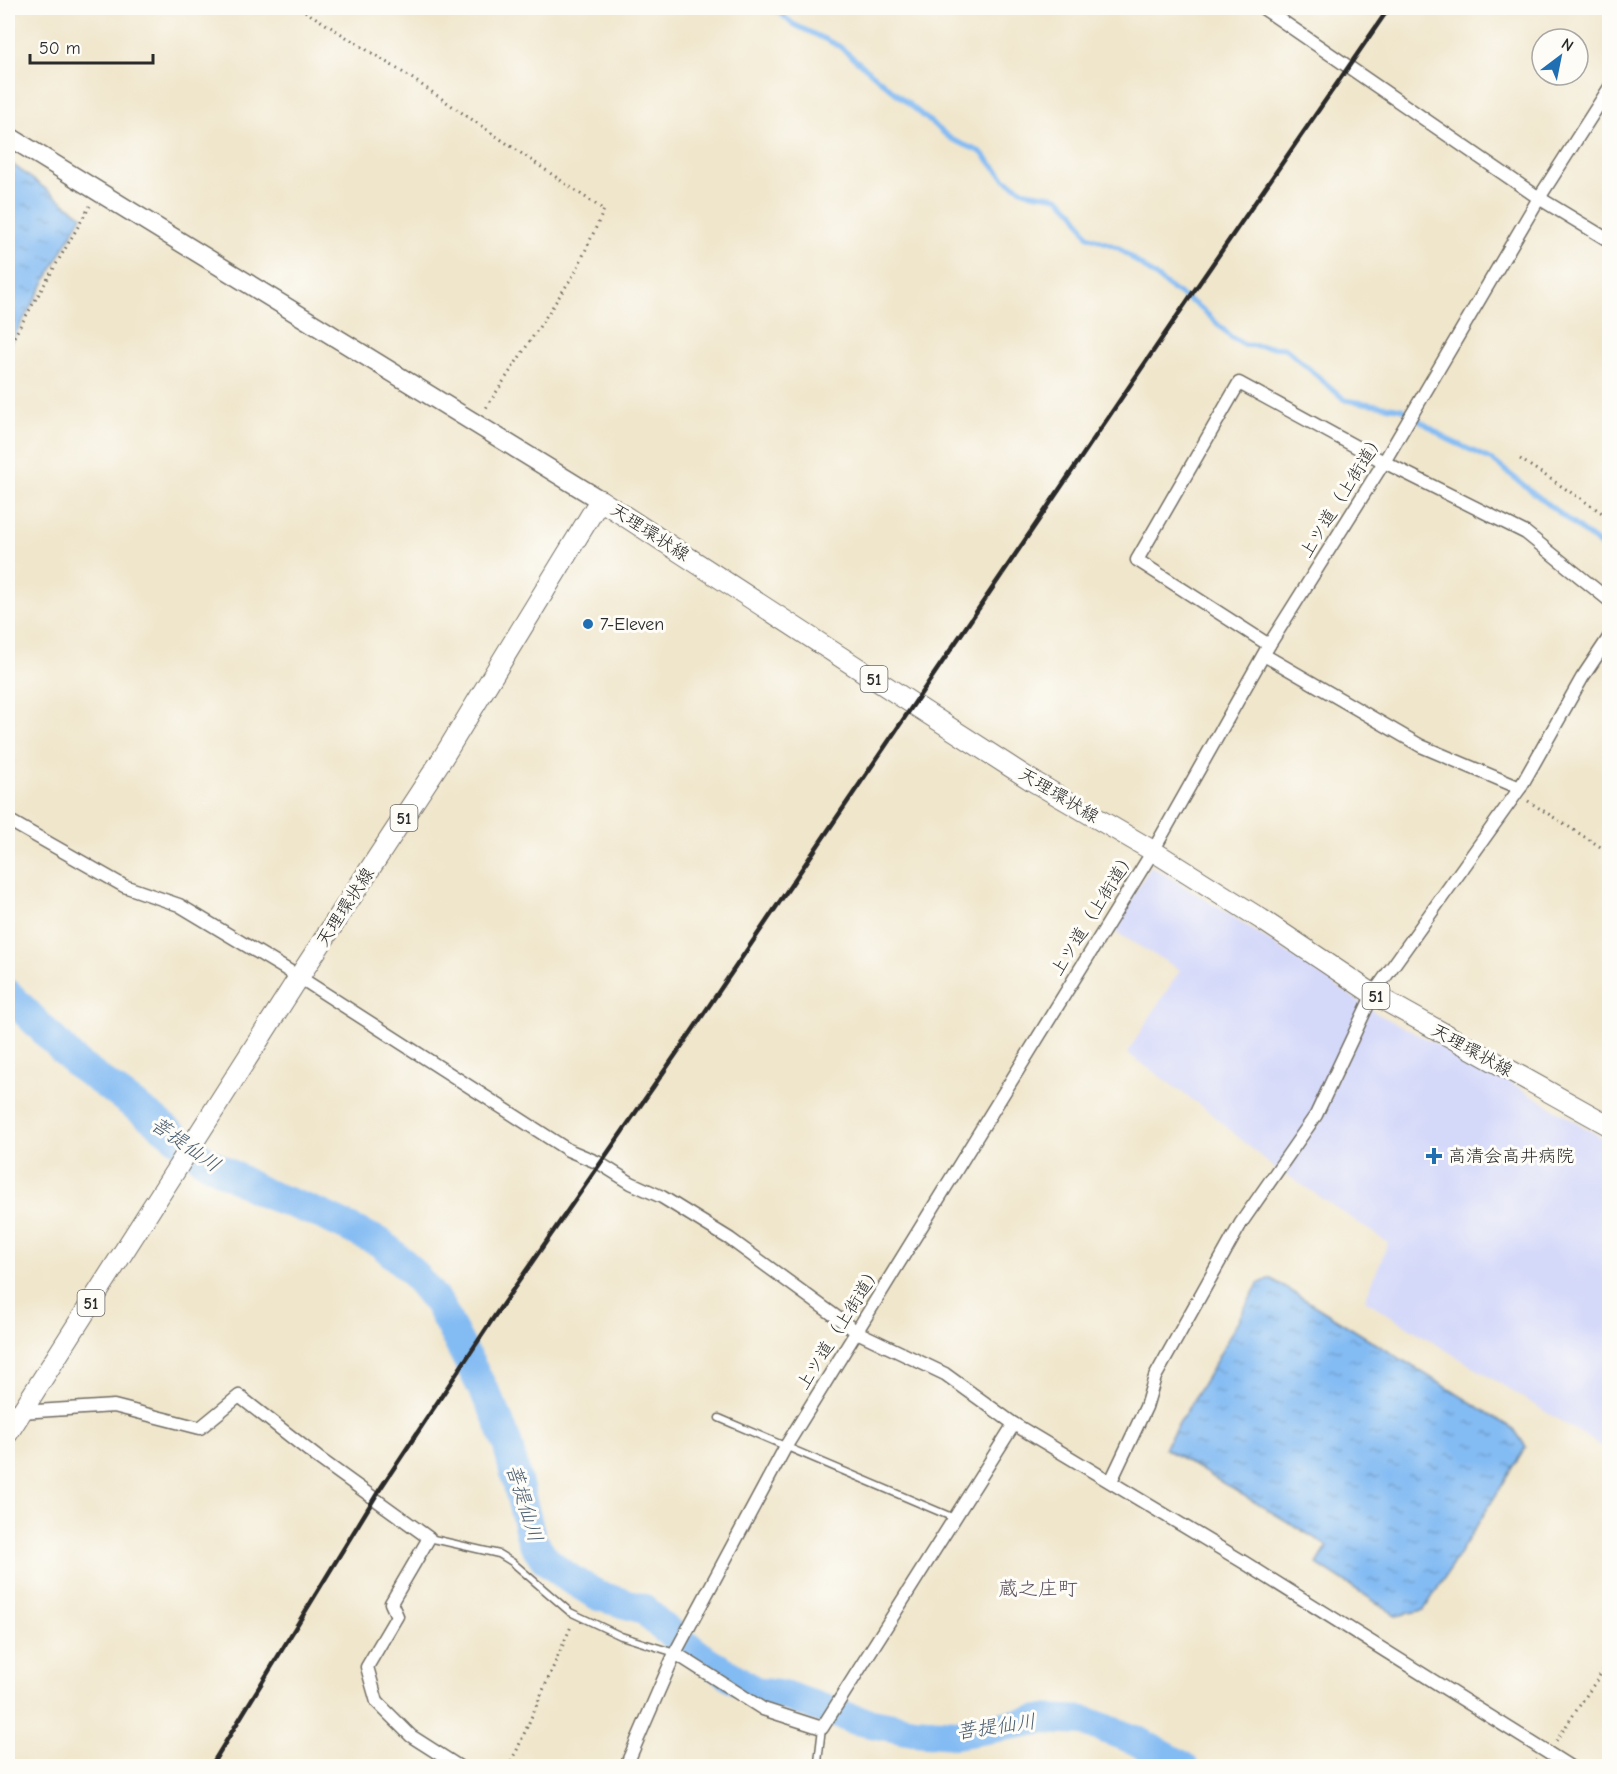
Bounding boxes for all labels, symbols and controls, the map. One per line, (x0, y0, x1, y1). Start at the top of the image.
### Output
scale bar (30, 27, 153, 65)
north arrow (1530, 27, 1590, 87)
text: N (1558, 35, 1577, 56)
text: 50 m (39, 38, 81, 59)
street label: 上ツ道（上街道） (1295, 429, 1389, 562)
street label: 天理環状線 (606, 499, 693, 566)
place label: 7-Eleven (600, 614, 664, 635)
marker: 7-Eleven (581, 617, 595, 631)
road number: 51 (860, 666, 888, 692)
street label: 天理環状線 (1015, 763, 1103, 828)
road number: 51 (390, 805, 418, 831)
street label: 上ツ道（上街道） (1046, 847, 1140, 980)
street label: 天理環状線 (312, 864, 379, 951)
road number: 51 (1362, 983, 1390, 1009)
street label: 天理環状線 (1427, 1019, 1516, 1081)
water label: 菩提仙川 (146, 1112, 225, 1177)
place label: 高清会高井病院 (1448, 1146, 1574, 1167)
marker: 高清会高井病院 (1425, 1147, 1443, 1165)
street label: 上ツ道（上街道） (792, 1261, 886, 1394)
road number: 51 (78, 1290, 104, 1316)
water label: 菩提仙川 (502, 1462, 547, 1545)
district label: 蔵之庄町 (998, 1577, 1078, 1600)
water label: 菩提仙川 (955, 1710, 1037, 1743)

